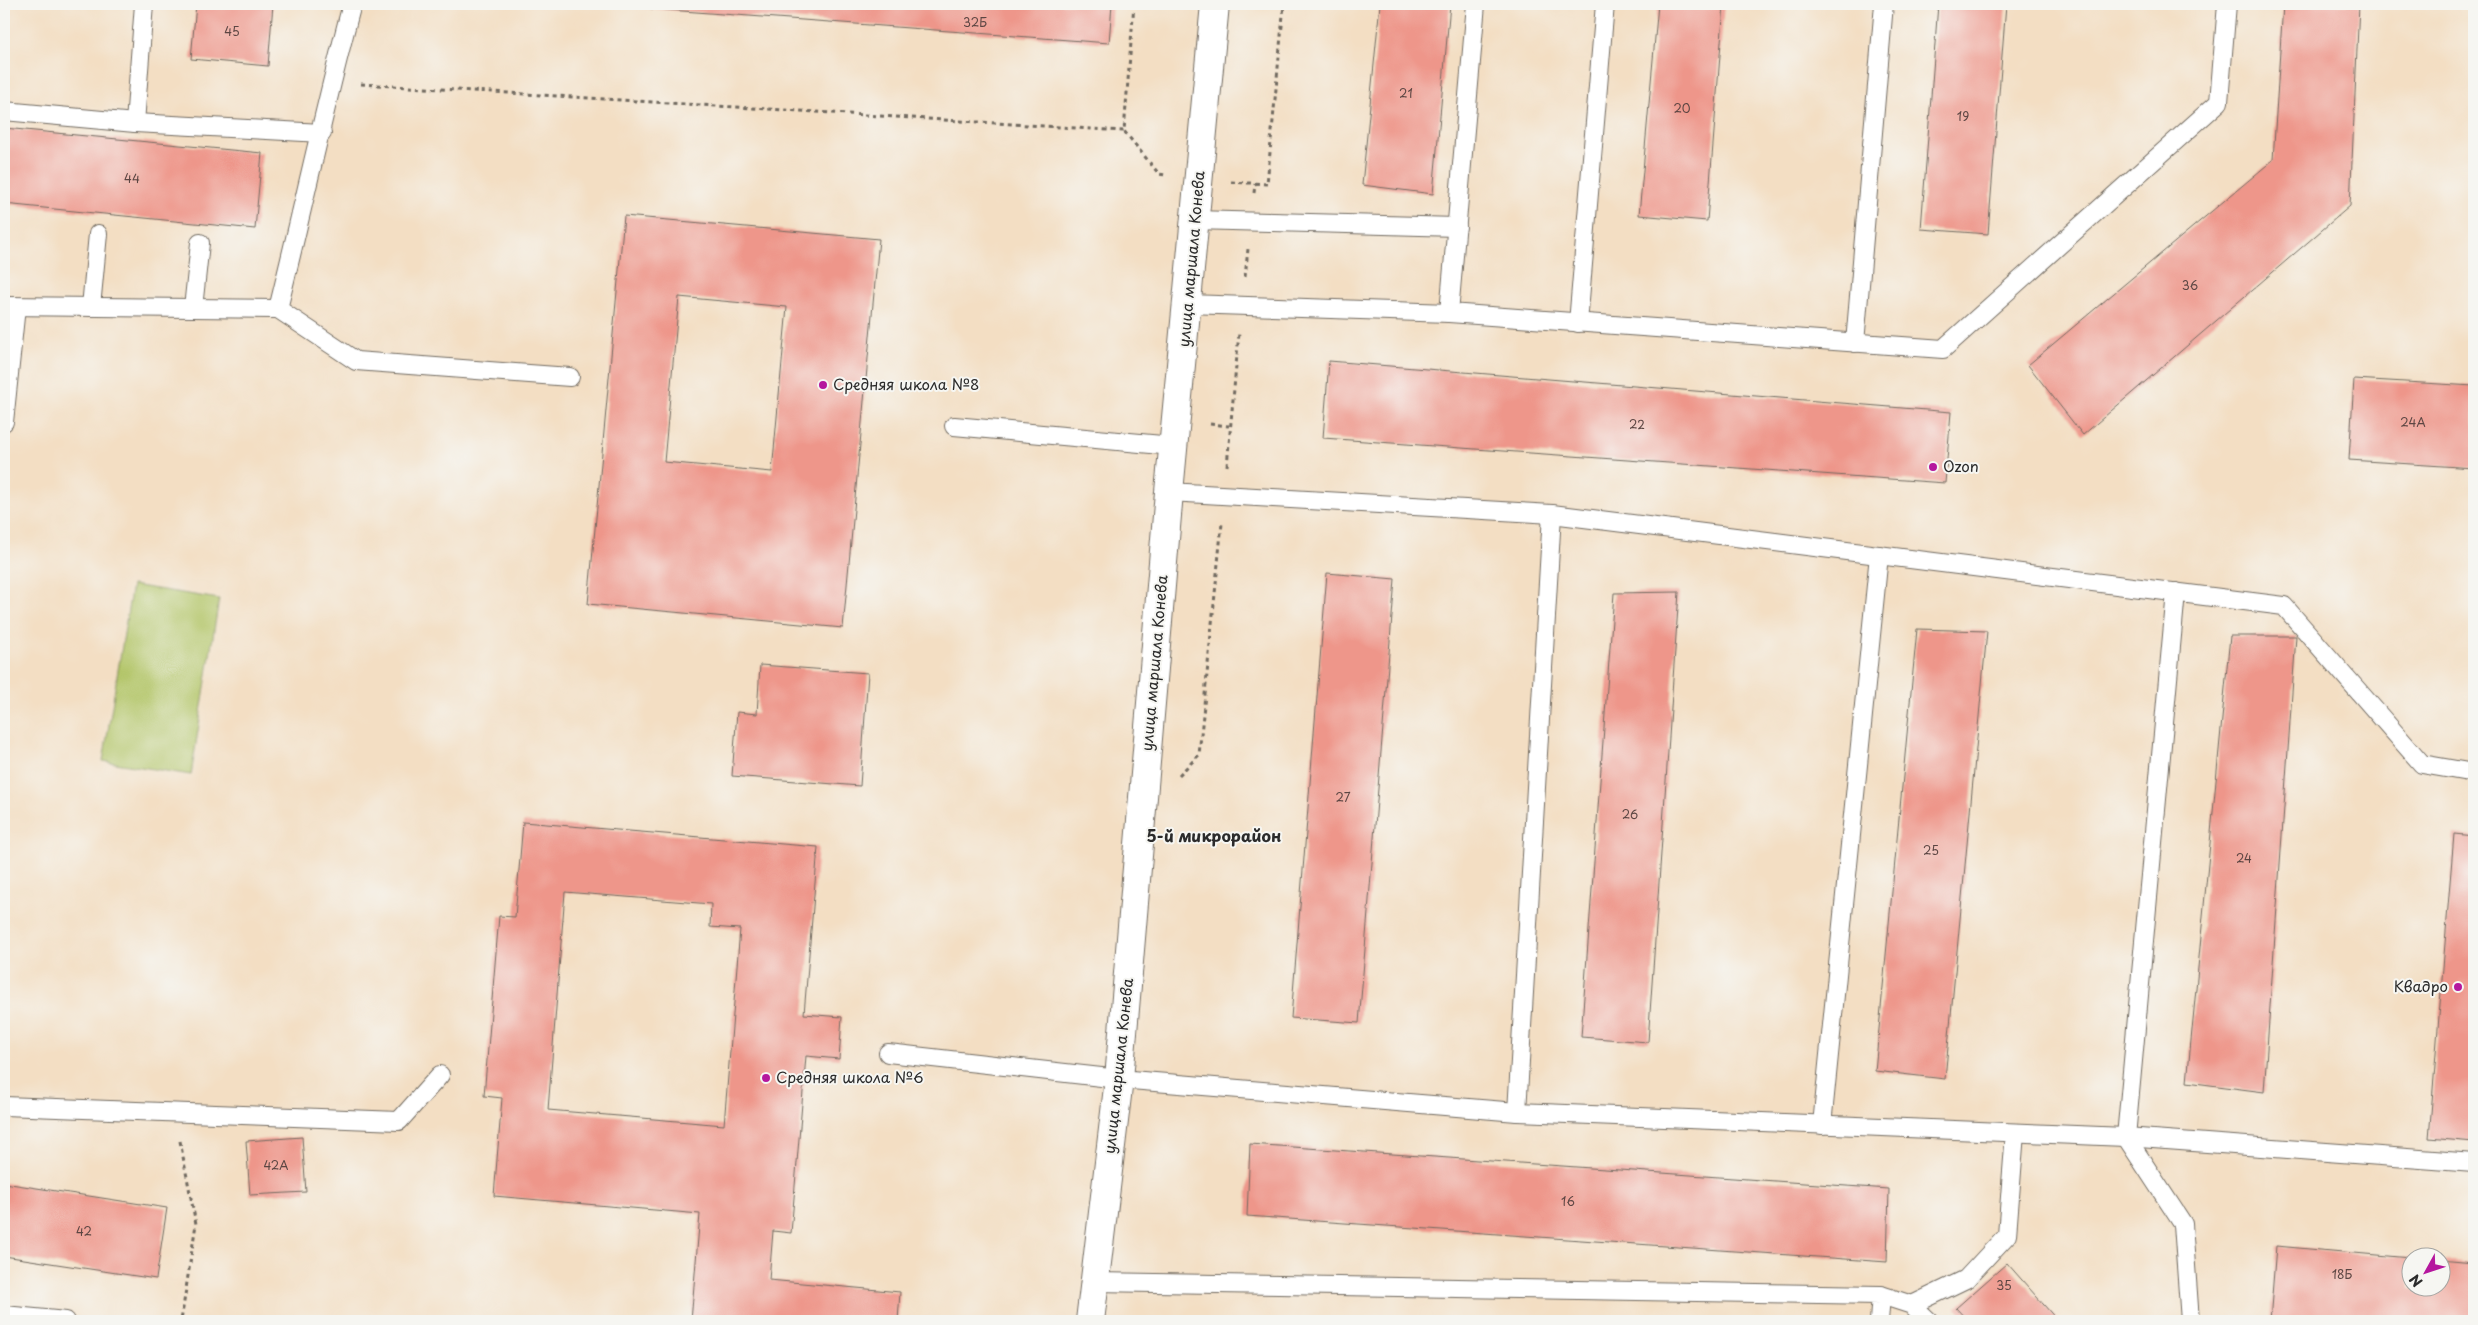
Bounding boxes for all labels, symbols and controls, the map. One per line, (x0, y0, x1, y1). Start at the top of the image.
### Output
house number: 32Б (963, 13, 987, 31)
house number: 45 (224, 22, 240, 40)
house number: 21 (1399, 84, 1413, 102)
house number: 20 (1673, 99, 1691, 117)
house number: 19 (1957, 107, 1969, 125)
house number: 44 (124, 169, 140, 187)
street label: улица маршала Конева (1171, 169, 1210, 348)
house number: 36 (2182, 276, 2198, 294)
place label: Средняя школа №8 (833, 372, 979, 395)
marker: Средняя школа №8 (817, 379, 829, 391)
house number: 24А (2400, 413, 2426, 431)
house number: 22 (1629, 415, 1645, 433)
place label: Ozon (1943, 454, 1979, 477)
marker: Ozon (1927, 461, 1939, 473)
street label: улица маршала Конева (1134, 573, 1173, 752)
house number: 27 (1336, 788, 1351, 806)
house number: 26 (1622, 805, 1638, 823)
district label: 5-й микрорайон (1147, 823, 1281, 847)
house number: 25 (1923, 841, 1939, 859)
house number: 24 (2236, 849, 2252, 867)
place label: Квадро (2394, 974, 2448, 997)
street label: улица маршала Конева (1097, 976, 1138, 1155)
marker: Квадро (2452, 981, 2464, 993)
place label: Средняя школа №6 (776, 1065, 923, 1088)
marker: Средняя школа №6 (760, 1072, 772, 1084)
house number: 42А (263, 1156, 289, 1174)
house number: 16 (1561, 1192, 1575, 1210)
house number: 42 (76, 1222, 92, 1240)
north arrow (2400, 1248, 2450, 1298)
house number: 18Б (2332, 1265, 2353, 1283)
text: N (2404, 1270, 2427, 1292)
house number: 35 (1996, 1276, 2012, 1294)

